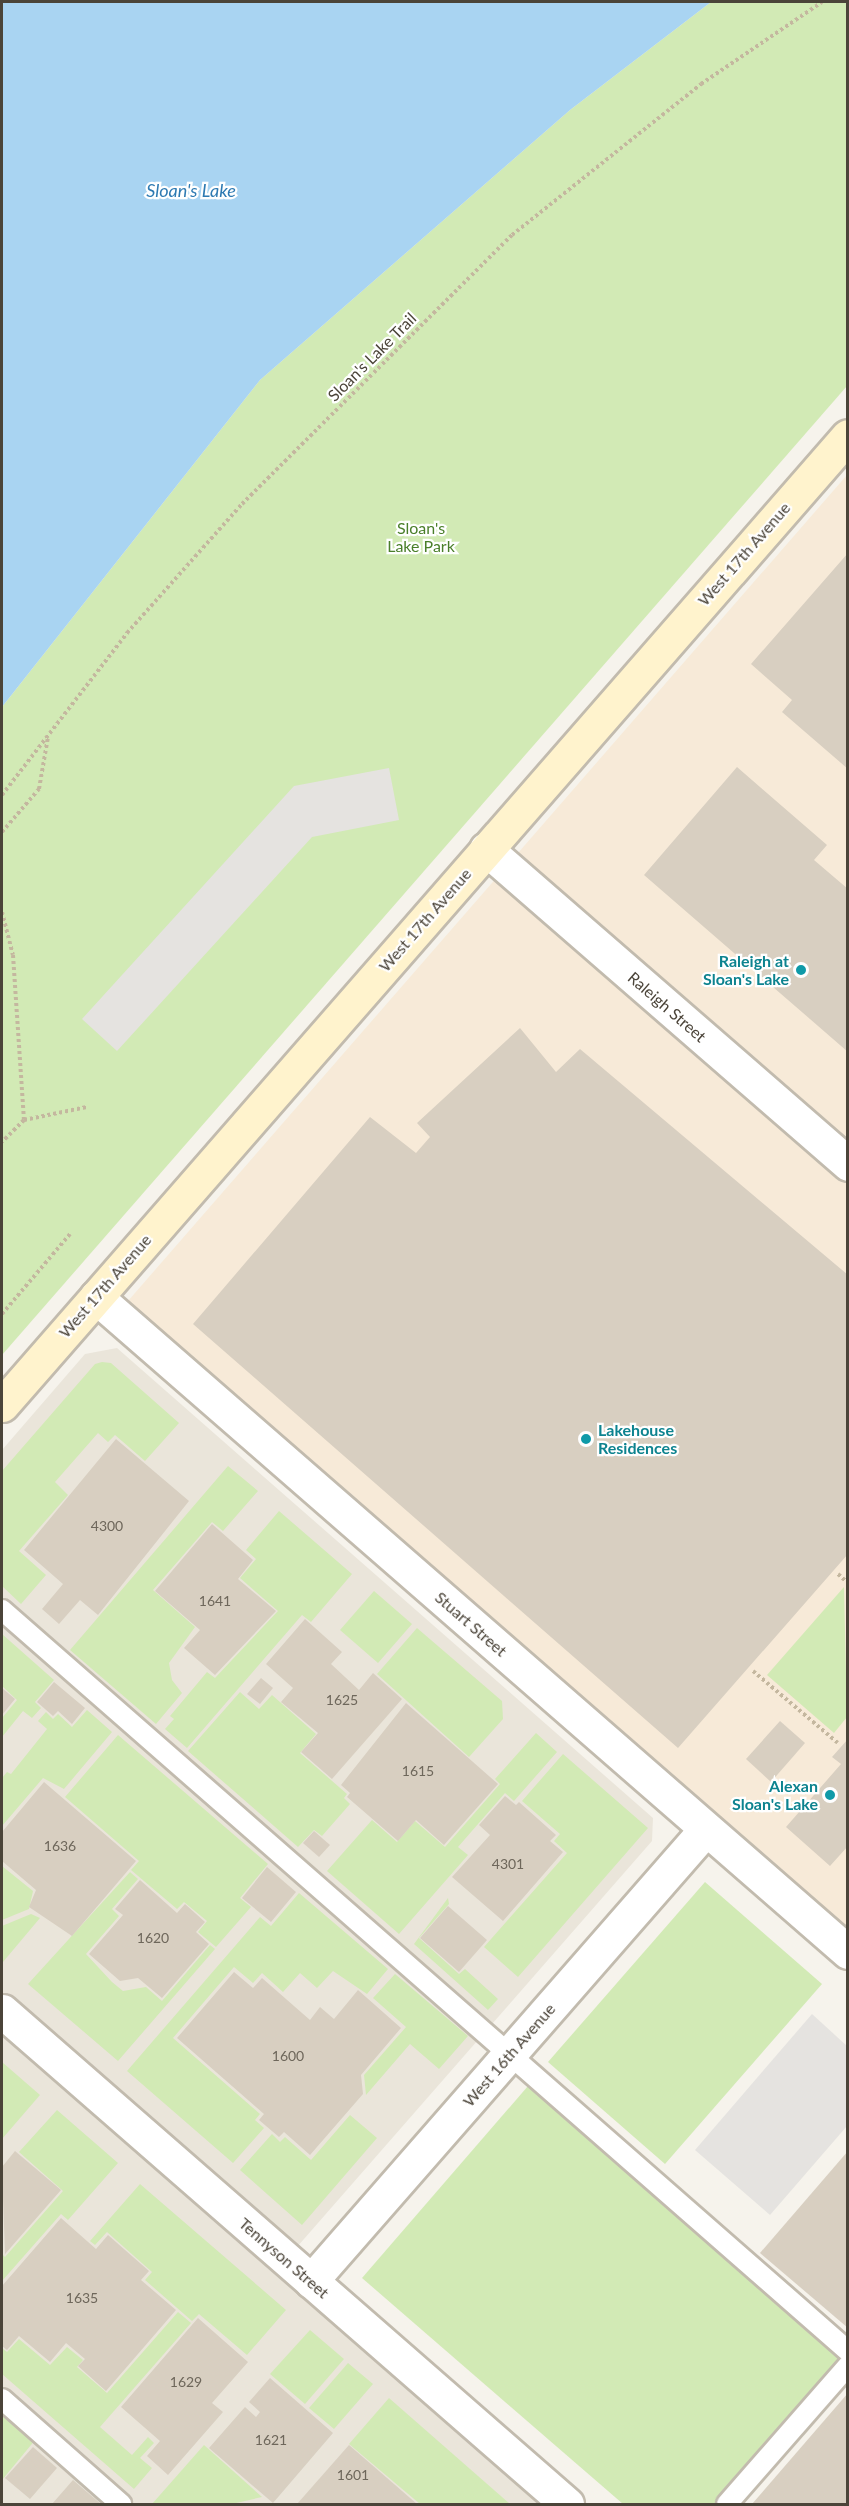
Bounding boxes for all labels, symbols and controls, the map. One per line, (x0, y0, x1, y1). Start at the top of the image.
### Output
water label: Sloan's Lake (146, 179, 236, 201)
street label: Sloan's Lake Trail (324, 309, 420, 405)
street label: West 17th Avenue (694, 498, 794, 610)
park label: Sloan's Lake Park (387, 518, 455, 556)
street label: West 17th Avenue (375, 864, 475, 976)
place label: Raleigh at Sloan's Lake (703, 951, 789, 989)
marker: Raleigh at Sloan's Lake (794, 963, 808, 977)
street label: Raleigh Street (624, 968, 710, 1046)
street label: West 17th Avenue (55, 1230, 155, 1342)
place label: Lakehouse Residences (598, 1420, 677, 1458)
marker: Lakehouse Residences (579, 1432, 593, 1446)
house number: 4300 (91, 1518, 123, 1534)
street label: Stuart Street (431, 1588, 511, 1660)
house number: 1641 (199, 1593, 231, 1609)
house number: 1625 (326, 1692, 358, 1708)
house number: 1615 (402, 1763, 434, 1779)
place label: Alexan Sloan's Lake (732, 1776, 818, 1814)
marker: Alexan Sloan's Lake (823, 1788, 837, 1802)
house number: 1636 (44, 1838, 76, 1854)
house number: 4301 (492, 1856, 524, 1872)
house number: 1620 (137, 1930, 169, 1946)
street label: West 16th Avenue (459, 1999, 559, 2111)
house number: 1600 (272, 2048, 304, 2064)
street label: Tennyson Street (235, 2214, 333, 2302)
house number: 1635 (66, 2290, 98, 2306)
house number: 1629 (170, 2374, 202, 2390)
house number: 1621 (255, 2432, 287, 2448)
house number: 1601 (337, 2467, 369, 2483)

